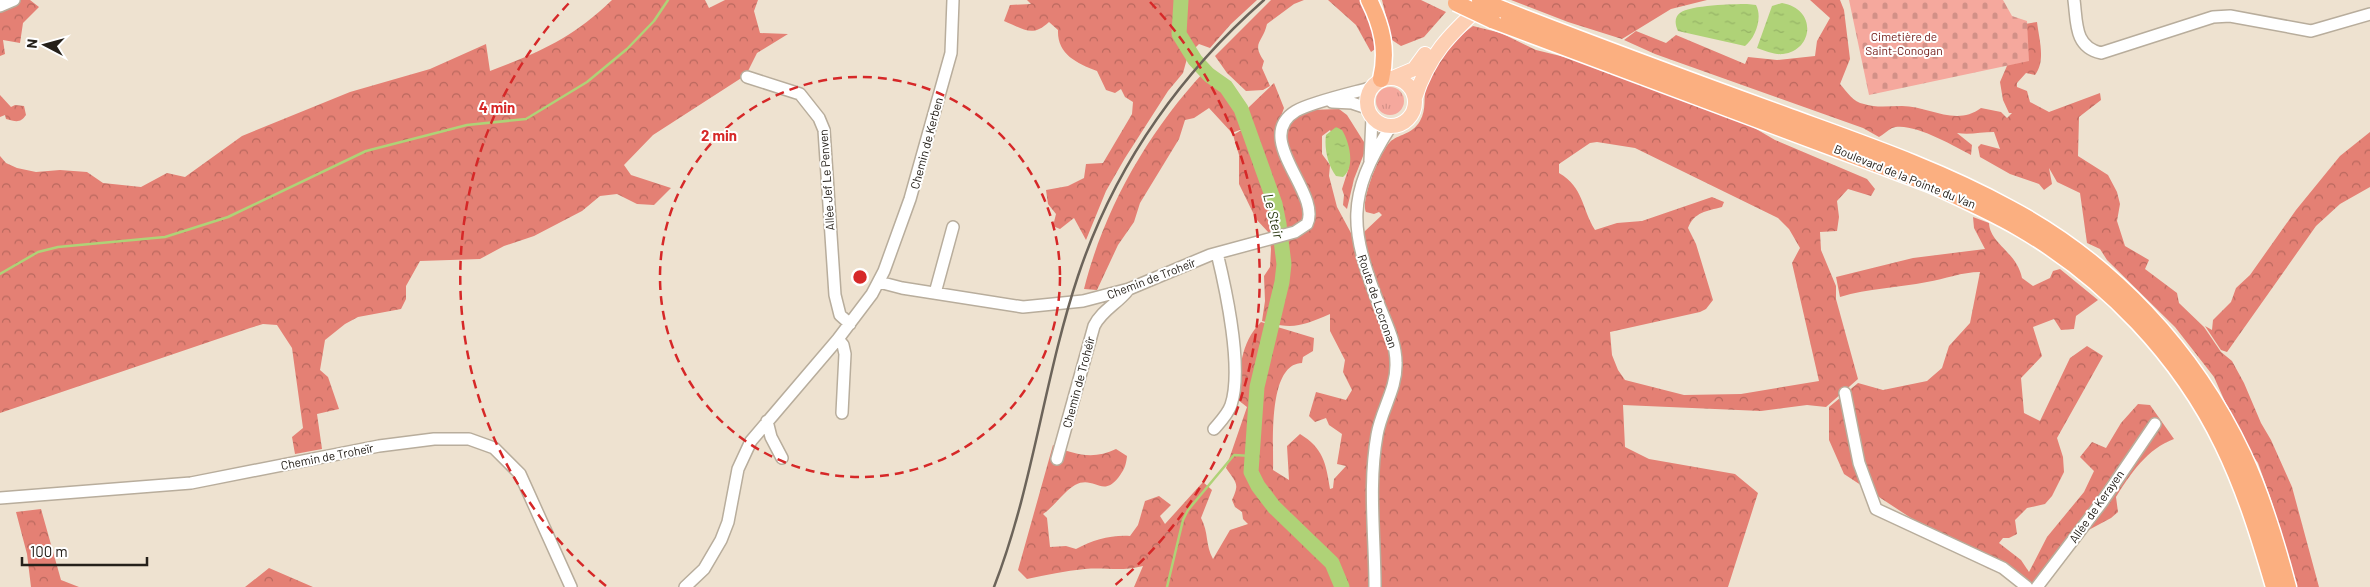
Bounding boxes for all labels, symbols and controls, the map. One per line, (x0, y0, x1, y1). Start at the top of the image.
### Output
north arrow (20, 20, 70, 70)
park label: Cimetière de Saint-Conogan (1865, 29, 1943, 57)
text: N (23, 38, 41, 49)
street label: Chemin de Kerben (907, 96, 945, 190)
text: 4 min (479, 98, 515, 116)
text: 2 min (701, 126, 737, 144)
street label: Allée Jef Le Penven (815, 129, 837, 231)
street label: Boulevard de la Pointe du Van (1832, 141, 1978, 211)
water label: Le Steir (1260, 192, 1288, 241)
street label: Route de Locronan (1355, 252, 1401, 350)
street label: Chemin de Troheïr (1105, 254, 1198, 301)
centre of rings (851, 268, 869, 286)
street label: Chemin de Trohéîr (1059, 334, 1097, 429)
street label: Chemin de Troheïr (280, 440, 375, 472)
street label: Allée de Kerayen (2066, 467, 2126, 545)
scale bar (22, 534, 148, 566)
text: 100 m (30, 542, 68, 560)

